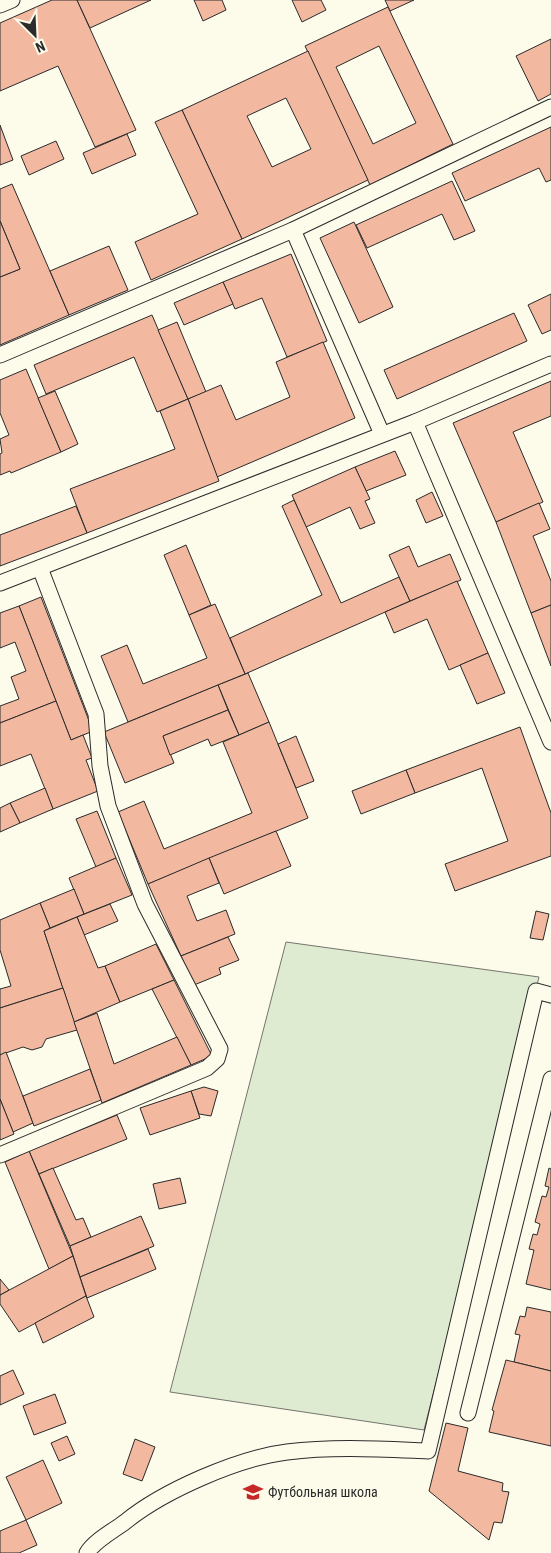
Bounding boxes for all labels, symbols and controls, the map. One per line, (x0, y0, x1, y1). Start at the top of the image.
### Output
north arrow (10, 10, 60, 60)
text: N (33, 38, 47, 56)
school or university icon: Футбольная школа (242, 1481, 264, 1503)
place label: Футбольная школа (268, 1484, 378, 1500)

